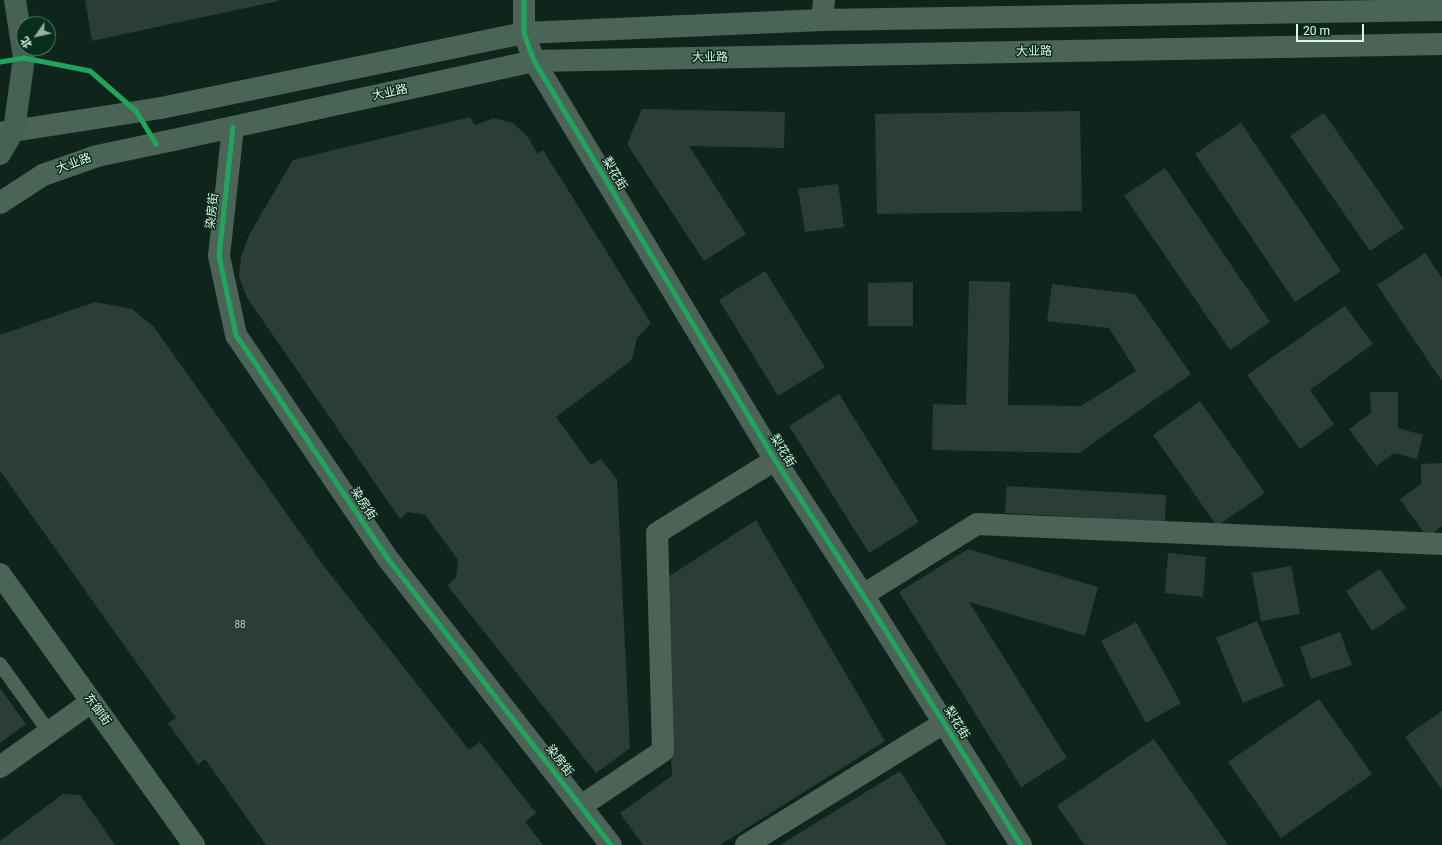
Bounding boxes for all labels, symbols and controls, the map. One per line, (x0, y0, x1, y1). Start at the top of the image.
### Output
north arrow (16, 16, 56, 56)
scale bar (1298, 16, 1366, 42)
text: 20 m (1303, 24, 1330, 38)
text: 北 (18, 34, 35, 51)
street label: 大业路 (1016, 44, 1052, 60)
street label: 大业路 (692, 50, 728, 66)
street label: 大业路 (371, 82, 409, 104)
street label: 大业路 (55, 151, 93, 177)
street label: 梨花街 (599, 155, 629, 193)
street label: 染房街 (204, 192, 222, 230)
street label: 梨花街 (766, 432, 798, 470)
street label: 染房街 (347, 485, 379, 523)
house number: 88 (234, 619, 246, 631)
street label: 东御街 (81, 691, 113, 729)
street label: 梨花街 (940, 704, 972, 742)
street label: 染房街 (542, 742, 576, 780)

